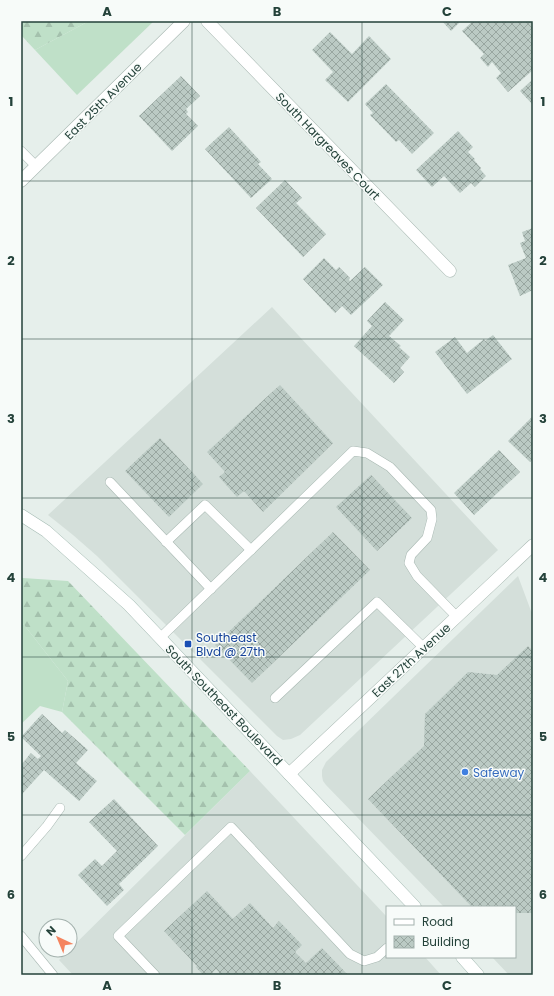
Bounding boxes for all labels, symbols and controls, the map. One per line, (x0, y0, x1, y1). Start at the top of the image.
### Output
text: A (102, 2, 112, 21)
text: B (273, 2, 282, 21)
text: C (442, 2, 452, 21)
street label: East 25th Avenue (61, 59, 145, 143)
street label: South Hargreaves Court (272, 88, 384, 204)
text: 1 (9, 92, 13, 111)
text: 1 (541, 92, 545, 111)
text: 2 (7, 251, 15, 270)
text: 2 (539, 251, 547, 270)
text: 3 (7, 409, 15, 428)
text: 3 (539, 409, 547, 428)
text: 4 (7, 568, 16, 587)
text: 4 (539, 568, 548, 587)
street label: East 27th Avenue (368, 619, 454, 701)
place label: Southeast Blvd @ 27th (196, 629, 265, 660)
marker: Southeast Blvd @ 27th (183, 639, 193, 649)
street label: South Southeast Boulevard (162, 641, 286, 769)
text: 5 (7, 727, 15, 746)
text: 5 (539, 727, 547, 746)
place label: Safeway (473, 764, 524, 781)
marker: Safeway (460, 767, 470, 777)
text: 6 (7, 885, 15, 904)
text: 6 (539, 885, 547, 904)
legend (386, 906, 516, 958)
text: Road (422, 913, 453, 930)
north arrow (38, 918, 78, 958)
text: N (43, 922, 60, 939)
text: Building (422, 933, 470, 950)
text: A (102, 976, 112, 995)
text: B (273, 976, 282, 995)
text: C (442, 976, 452, 995)

